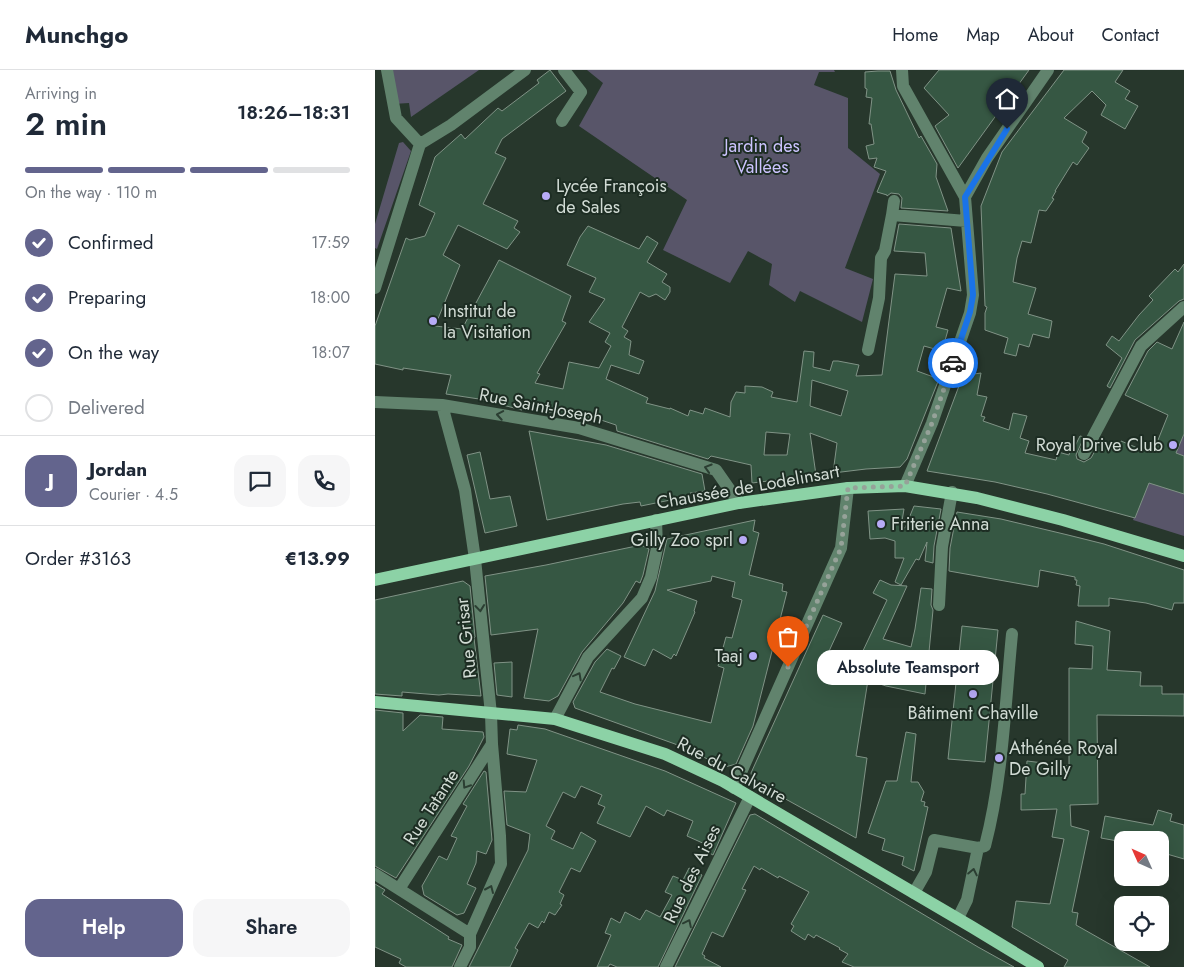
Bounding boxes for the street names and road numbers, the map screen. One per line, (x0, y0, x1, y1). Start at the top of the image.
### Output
street label: Rue Saint-Joseph (477, 381, 605, 431)
street label: Chaussée de Lodelinsart (654, 458, 842, 516)
street label: Rue Grisar (449, 595, 483, 680)
street label: Rue du Calvaire (673, 730, 791, 810)
street label: Rue Tatante (397, 764, 465, 850)
street label: Rue des Aises (657, 820, 727, 928)

